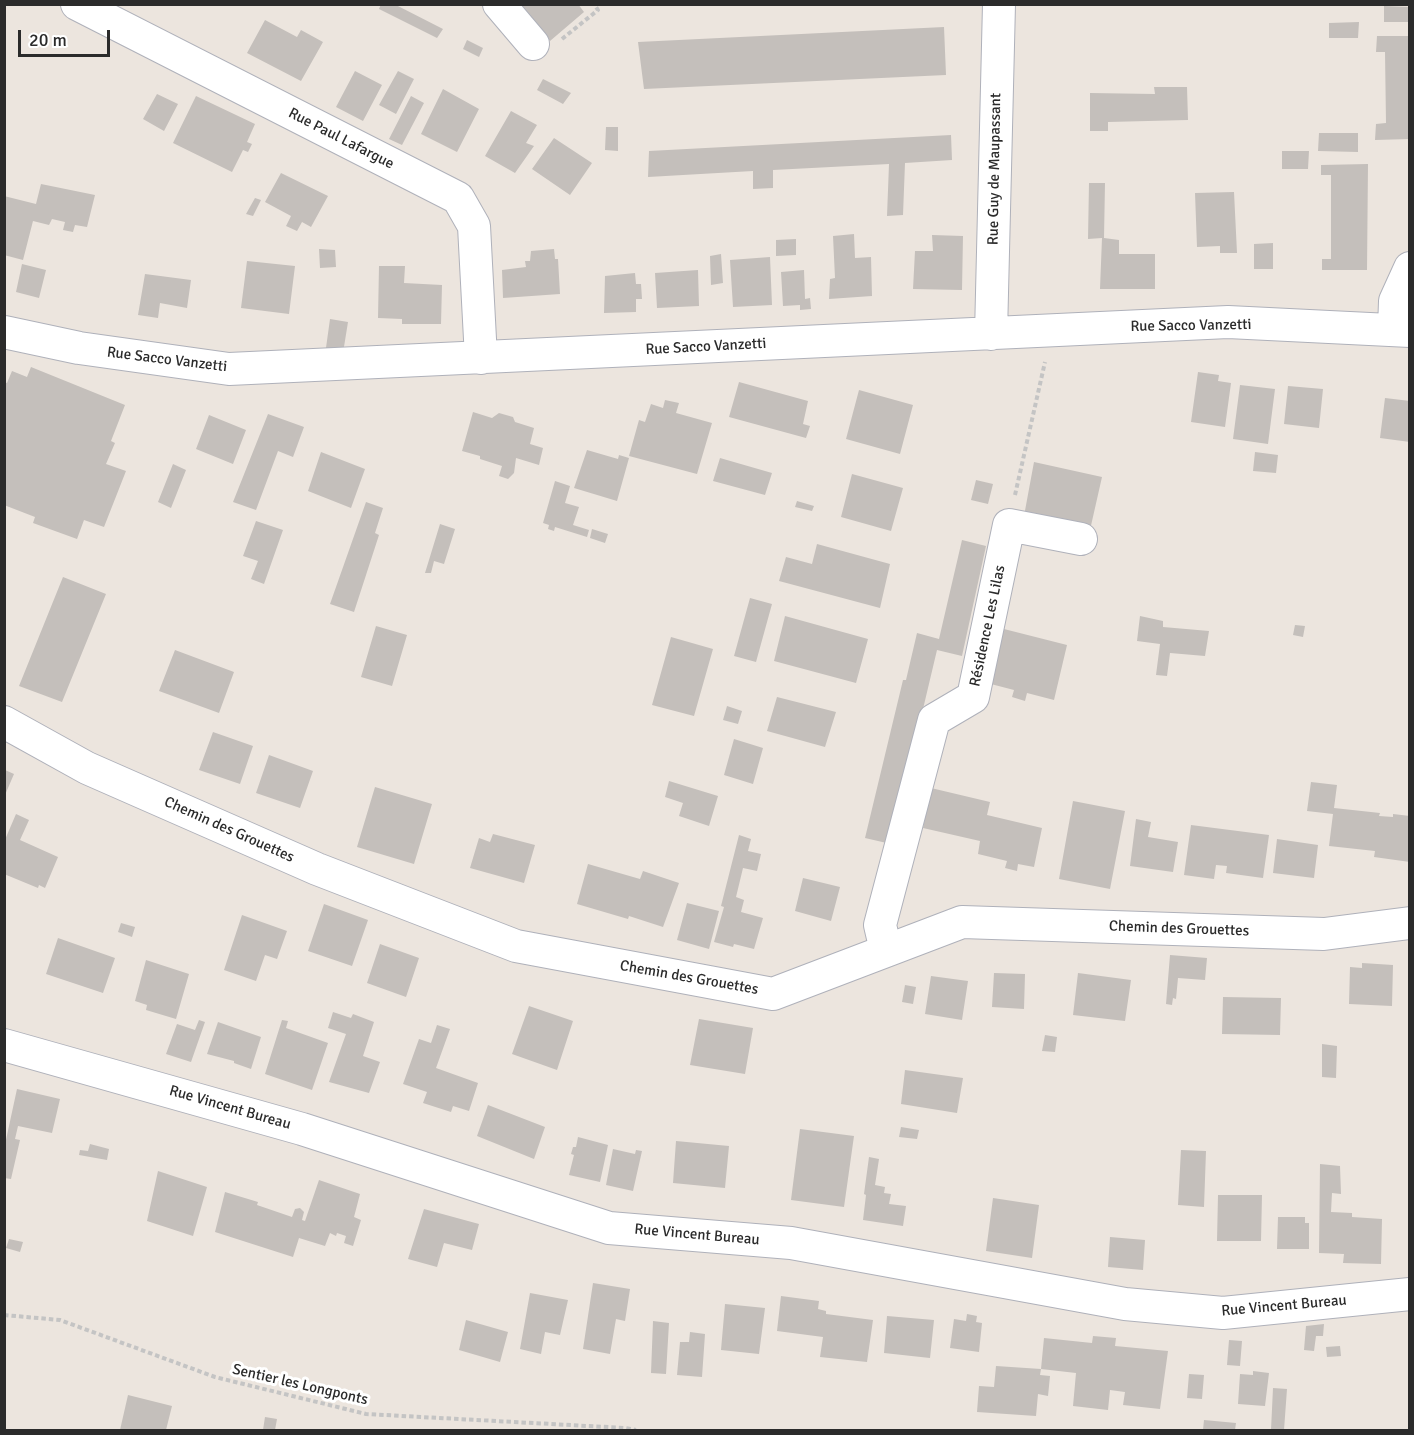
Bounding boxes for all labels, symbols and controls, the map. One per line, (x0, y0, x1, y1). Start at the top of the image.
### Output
scale bar (21, 18, 112, 56)
text: 20 m (29, 29, 67, 51)
street label: Rue Guy de Maupassant (985, 93, 1005, 245)
street label: Rue Paul Lafargue (285, 105, 397, 173)
street label: Rue Sacco Vanzetti (1130, 316, 1252, 336)
street label: Rue Sacco Vanzetti (645, 335, 767, 359)
street label: Rue Sacco Vanzetti (106, 344, 228, 376)
street label: Résidence Les Lilas (966, 564, 1010, 688)
street label: Chemin des Grouettes (161, 793, 297, 867)
street label: Chemin des Grouettes (1109, 918, 1249, 940)
street label: Chemin des Grouettes (618, 957, 760, 999)
street label: Rue Vincent Bureau (167, 1082, 293, 1134)
street label: Rue Vincent Bureau (634, 1221, 760, 1249)
street label: Rue Vincent Bureau (1221, 1292, 1347, 1320)
street label: Sentier les Longponts (231, 1361, 369, 1409)

